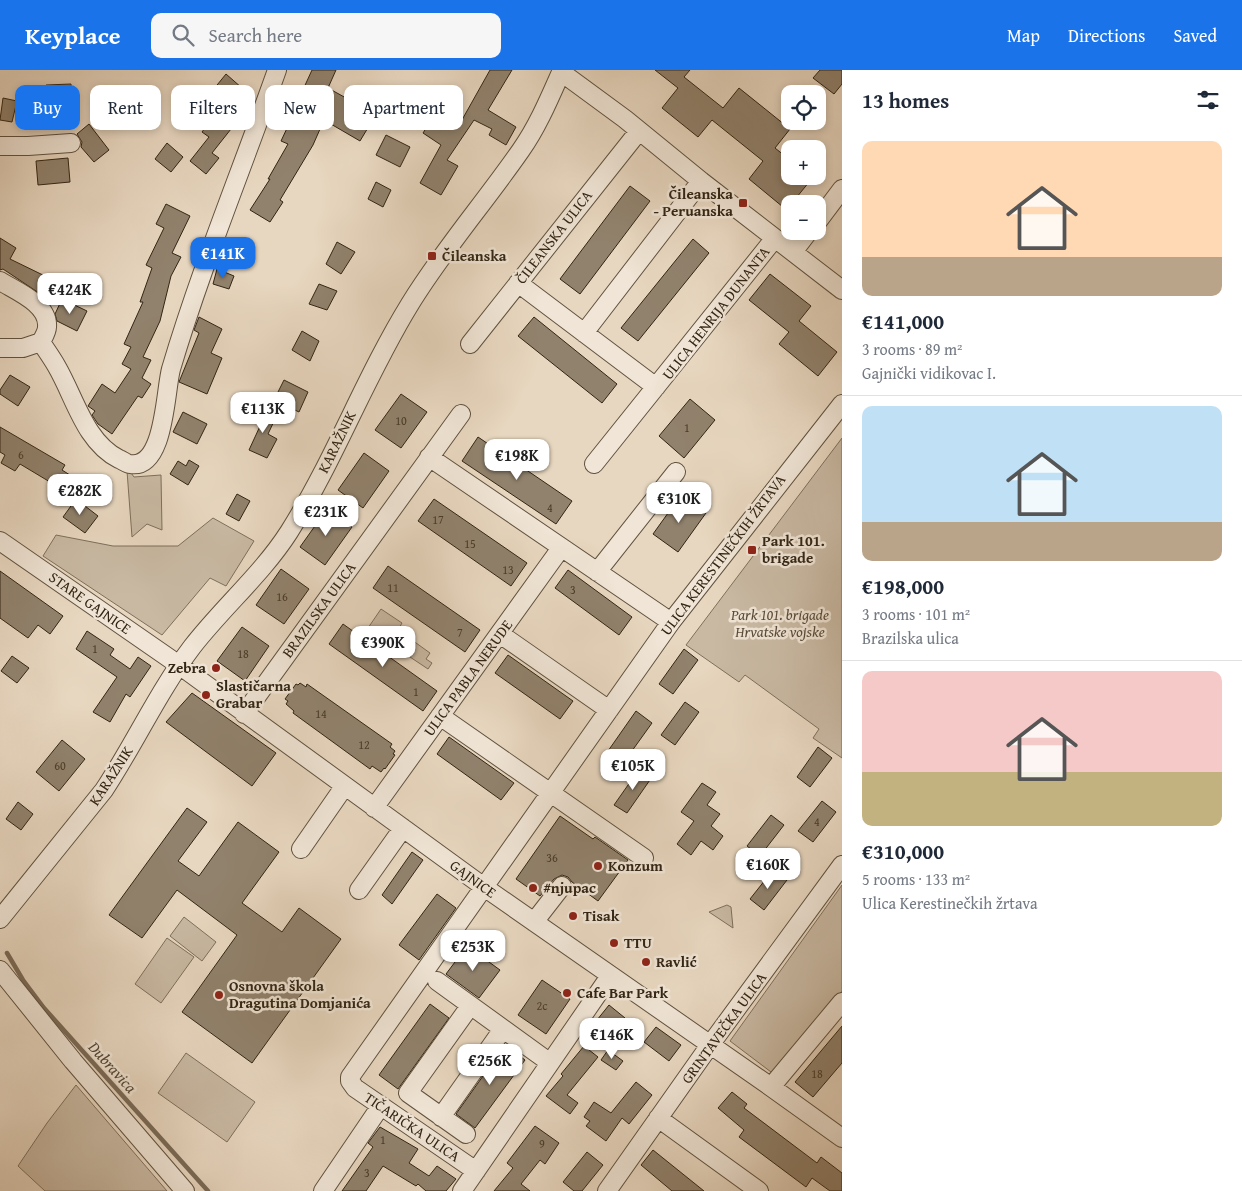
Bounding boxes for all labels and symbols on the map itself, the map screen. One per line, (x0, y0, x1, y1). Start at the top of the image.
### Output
place label: Čileanska - Peruanska (653, 183, 733, 221)
street label: ČILEANSKA ULICA (510, 185, 597, 288)
marker: Čileanska - Peruanska (737, 197, 749, 209)
pin: €141K (188, 236, 258, 279)
street label: ULICA HENRIJA DUNANTA (657, 242, 774, 384)
place label: Čileanska (442, 245, 507, 266)
marker: Čileanska (426, 250, 438, 262)
pin: €424K (35, 272, 105, 315)
pin: €113K (228, 392, 298, 434)
street label: KARAŽNIK (312, 407, 361, 476)
house number: 10 (395, 412, 407, 429)
house number: 1 (684, 419, 690, 436)
pin: €198K (482, 438, 552, 481)
house number: 6 (18, 446, 24, 463)
street label: ULICA KERESTINEČKIH ŽRTAVA (655, 470, 790, 639)
pin: €282K (45, 474, 115, 516)
pin: €310K (644, 482, 714, 524)
pin: €231K (291, 494, 361, 537)
house number: 4 (547, 499, 553, 516)
house number: 17 (432, 511, 444, 528)
place label: Park 101. brigade (762, 530, 825, 568)
house number: 15 (464, 535, 476, 552)
marker: Park 101. brigade (746, 544, 758, 556)
street label: BRAZILSKA ULICA (277, 558, 360, 662)
house number: 13 (502, 561, 514, 578)
street label: STARE GAJNICE (45, 566, 136, 639)
house number: 11 (387, 579, 399, 596)
house number: 3 (570, 581, 576, 598)
house number: 16 (276, 588, 288, 605)
park label: Park 101. brigade Hrvatske vojske (730, 604, 829, 642)
street label: ULICA PABLA NERUDE (418, 615, 517, 740)
house number: 7 (457, 624, 463, 641)
pin: €390K (348, 626, 418, 668)
house number: 1 (92, 640, 98, 657)
house number: 18 (237, 645, 249, 662)
place label: Zebra (168, 657, 206, 678)
marker: Zebra (210, 662, 222, 674)
place label: Slastičarna Grabar (216, 675, 291, 713)
house number: 1 (413, 683, 419, 700)
marker: Slastičarna Grabar (200, 689, 212, 701)
house number: 14 (315, 705, 327, 722)
house number: 12 (358, 736, 370, 753)
street label: KARAŽNIK (84, 742, 138, 810)
pin: €105K (598, 748, 668, 791)
house number: 60 (54, 757, 66, 774)
house number: 4 (814, 813, 820, 830)
pin: €160K (733, 848, 803, 890)
house number: 36 (546, 849, 558, 866)
street label: GAJNICE (446, 855, 501, 903)
place label: Konzum (608, 855, 663, 876)
marker: Konzum (592, 860, 604, 872)
place label: #njupac (543, 877, 596, 898)
marker: #njupac (527, 882, 539, 894)
place label: Tisak (583, 905, 620, 926)
marker: Tisak (567, 910, 579, 922)
pin: €253K (438, 930, 508, 972)
place label: TTU (624, 932, 652, 953)
marker: TTU (608, 937, 620, 949)
place label: Ravlić (656, 951, 697, 972)
marker: Ravlić (640, 956, 652, 968)
street label: GRINTAVEČKA ULICA (676, 968, 771, 1088)
place label: Osnovna škola Dragutina Domjanića (229, 975, 371, 1013)
place label: Cafe Bar Park (577, 982, 669, 1003)
marker: Cafe Bar Park (561, 987, 573, 999)
marker: Osnovna škola Dragutina Domjanića (213, 989, 225, 1001)
house number: 2c (536, 997, 548, 1014)
pin: €146K (577, 1018, 647, 1060)
water label: Dubravica (82, 1035, 143, 1099)
pin: €256K (455, 1044, 525, 1086)
house number: 18 (811, 1065, 823, 1082)
street label: TIČARIČKA ULICA (360, 1087, 464, 1166)
house number: 1 (380, 1131, 386, 1148)
house number: 9 (539, 1135, 545, 1152)
house number: 3 (364, 1164, 370, 1181)

